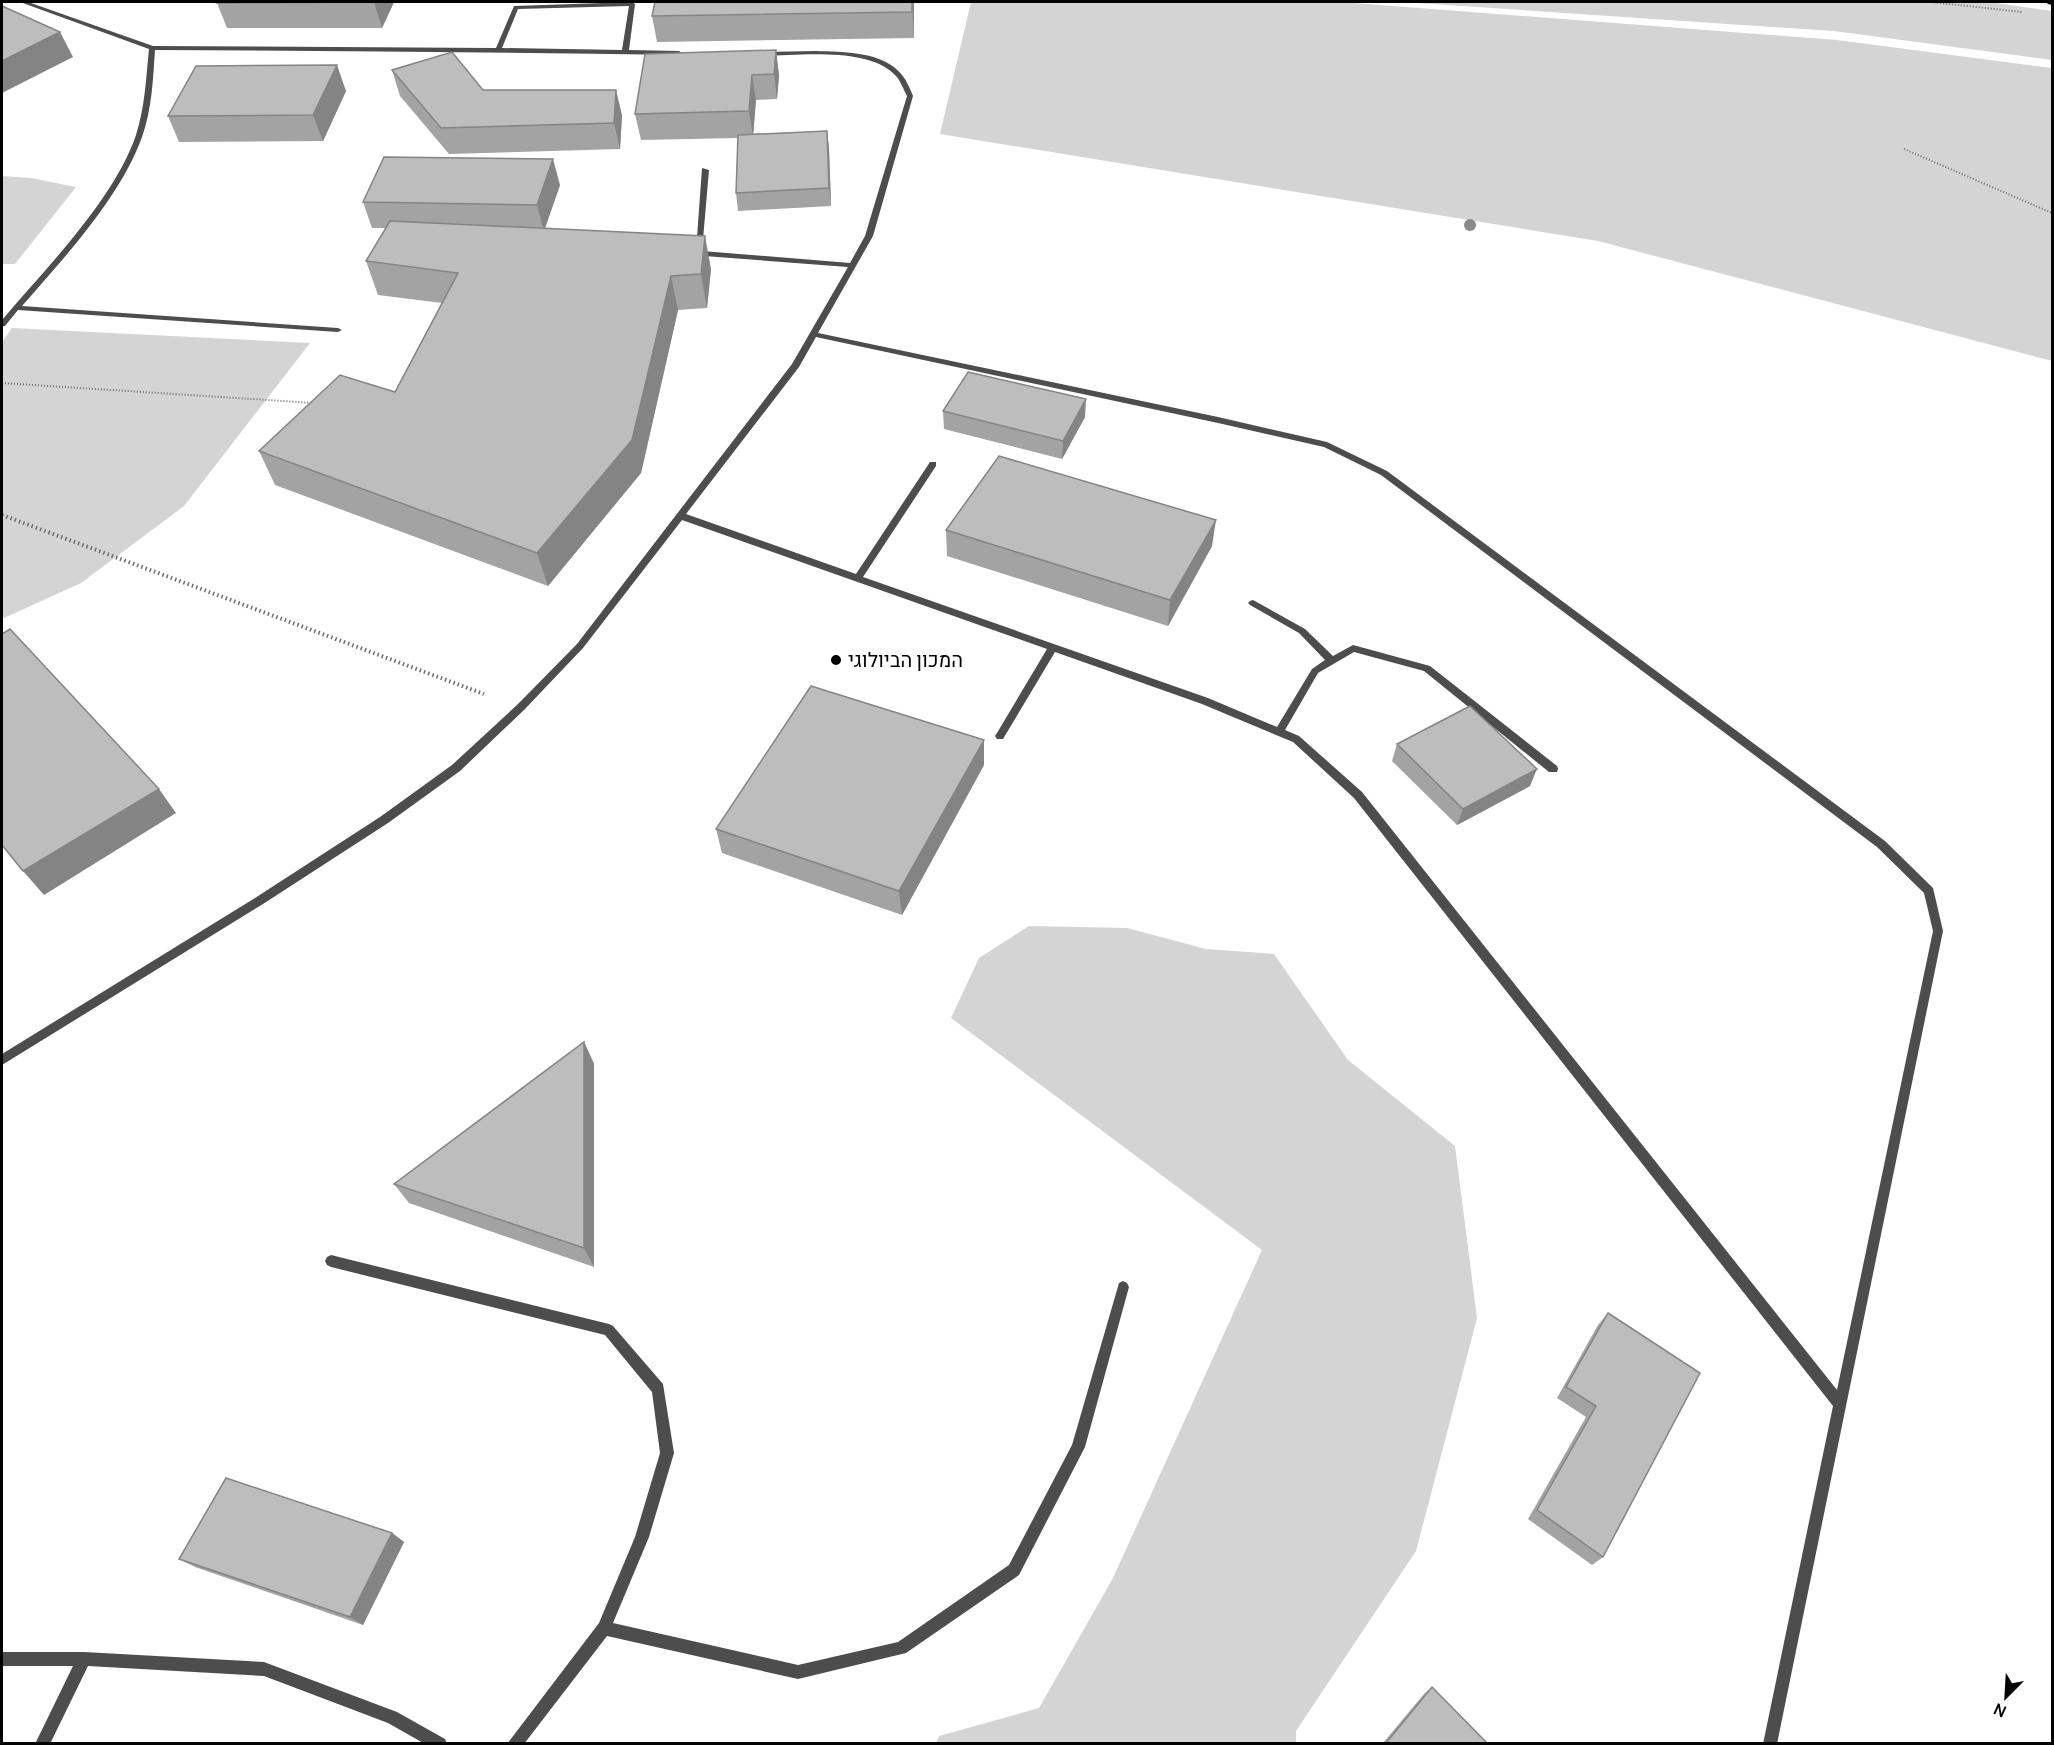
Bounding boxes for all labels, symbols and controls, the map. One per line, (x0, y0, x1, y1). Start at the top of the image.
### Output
place label: המכון הביולוגי (848, 646, 963, 673)
marker: המכון הביולוגי (829, 653, 843, 667)
north arrow (1976, 1667, 2036, 1727)
text: N (1990, 1698, 2010, 1723)

